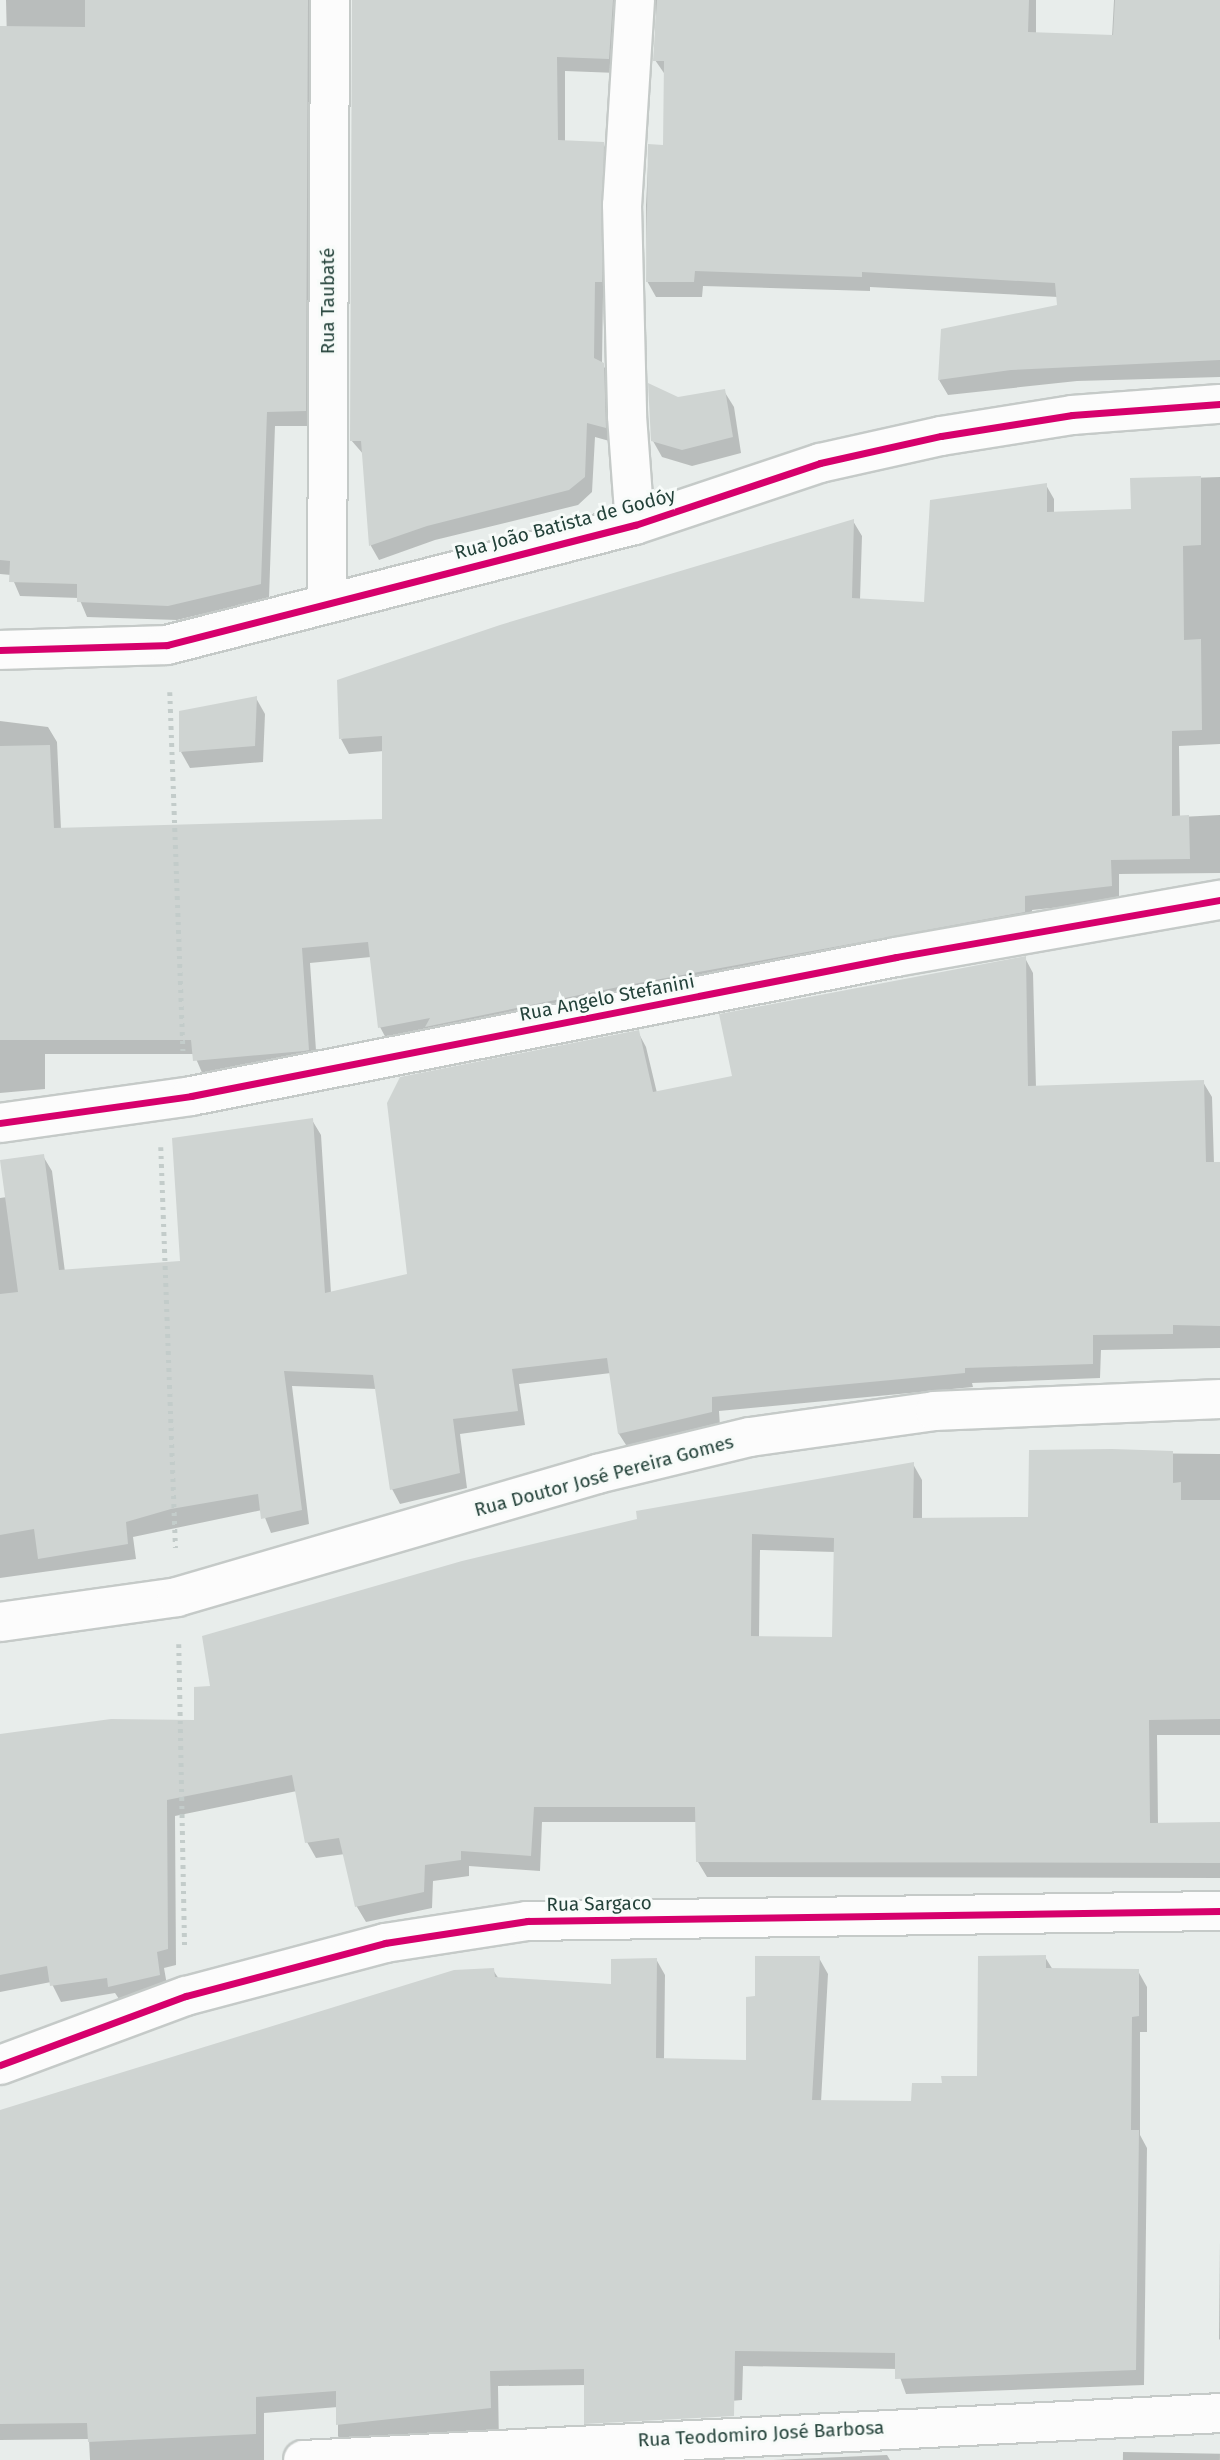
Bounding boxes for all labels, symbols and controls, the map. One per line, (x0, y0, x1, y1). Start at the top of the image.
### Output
street label: Rua Taubaté (317, 248, 339, 354)
street label: Rua João Batista de Godóy (452, 484, 678, 564)
street label: Rua Angelo Stefanini (517, 970, 697, 1026)
street label: Rua Doutor José Pereira Gomes (472, 1430, 736, 1522)
street label: Rua Sargaco (546, 1892, 652, 1916)
street label: Rua Teodomiro José Barbosa (637, 2416, 885, 2452)

